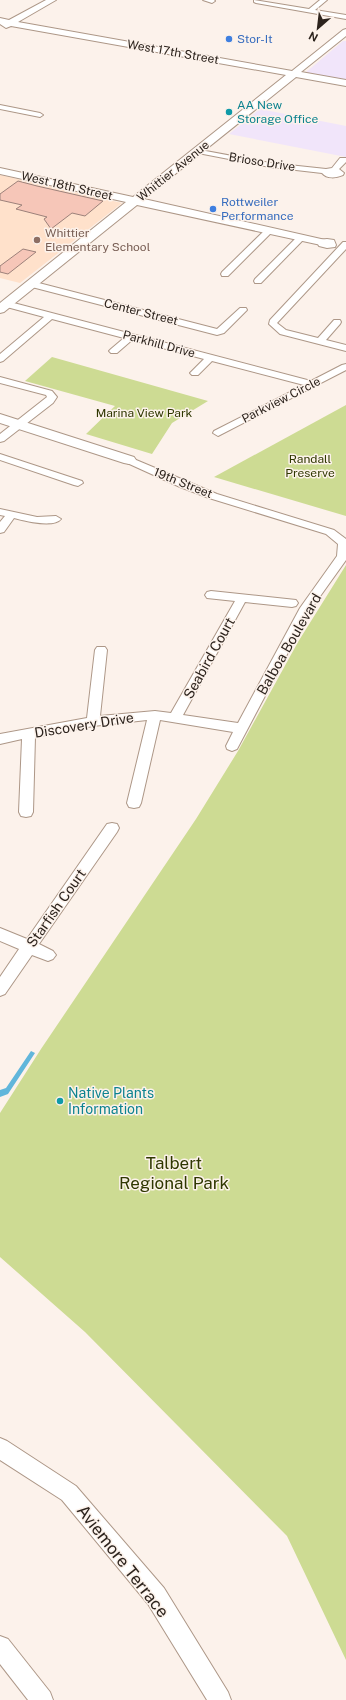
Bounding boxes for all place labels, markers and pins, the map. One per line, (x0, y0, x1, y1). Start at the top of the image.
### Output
place label: Stor-It (237, 32, 273, 46)
marker: Stor-It (224, 34, 234, 44)
place label: AA New Storage Office (237, 98, 319, 126)
marker: AA New Storage Office (224, 107, 234, 117)
place label: Rottweiler Performance (221, 195, 294, 223)
marker: Rottweiler Performance (208, 204, 218, 214)
place label: Whittier Elementary School (45, 226, 151, 254)
marker: Whittier Elementary School (32, 235, 42, 245)
place label: Native Plants Information (68, 1085, 154, 1117)
marker: Native Plants Information (55, 1096, 65, 1106)

